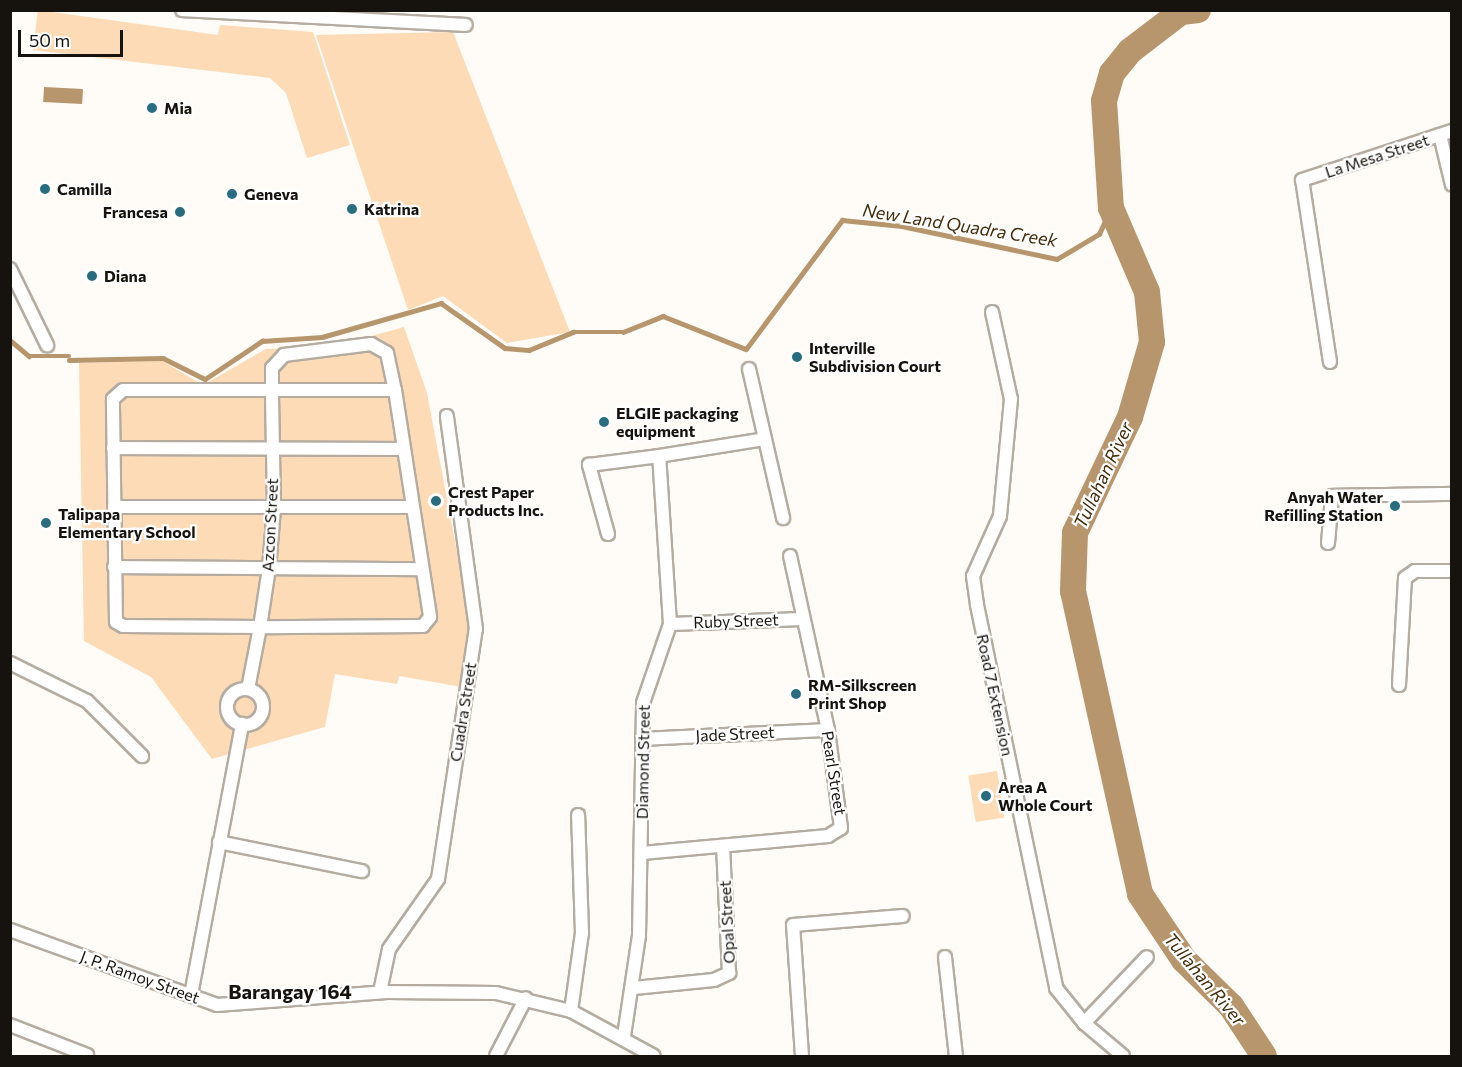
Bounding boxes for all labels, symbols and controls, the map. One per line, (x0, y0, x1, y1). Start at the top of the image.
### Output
scale bar (21, 18, 126, 56)
text: 50 m (29, 29, 70, 51)
place label: Mia (164, 98, 192, 118)
marker: Mia (145, 101, 159, 115)
street label: La Mesa Street (1323, 130, 1431, 182)
place label: Camilla (57, 179, 112, 199)
marker: Camilla (38, 182, 52, 196)
place label: Geneva (244, 184, 298, 204)
marker: Geneva (225, 187, 239, 201)
place label: Katrina (364, 199, 419, 219)
water label: New Land Quadra Creek (861, 199, 1059, 251)
place label: Francesa (103, 202, 168, 222)
marker: Katrina (345, 202, 359, 216)
marker: Francesa (173, 205, 187, 219)
place label: Diana (104, 266, 146, 286)
marker: Diana (85, 269, 99, 283)
place label: Interville Subdivision Court (809, 338, 941, 376)
marker: Interville Subdivision Court (790, 350, 804, 364)
place label: ELGIE packaging equipment (616, 403, 738, 441)
marker: ELGIE packaging equipment (597, 415, 611, 429)
water label: Tullahan River (1069, 419, 1137, 531)
street label: Azcon Street (258, 478, 282, 572)
place label: Crest Paper Products Inc. (448, 482, 544, 520)
place label: Anyah Water Refilling Station (1264, 487, 1383, 525)
marker: Crest Paper Products Inc. (429, 494, 443, 508)
marker: Anyah Water Refilling Station (1388, 499, 1402, 513)
place label: Talipapa Elementary School (58, 504, 196, 542)
marker: Talipapa Elementary School (39, 516, 53, 530)
street label: Ruby Street (693, 610, 779, 632)
street label: Road 7 Extension (973, 632, 1017, 758)
street label: Cuadra Street (446, 661, 480, 763)
place label: RM-Silkscreen Print Shop (808, 675, 916, 713)
marker: RM-Silkscreen Print Shop (789, 687, 803, 701)
street label: Diamond Street (632, 705, 654, 819)
street label: Jade Street (695, 722, 775, 746)
street label: Pearl Street (818, 729, 850, 817)
place label: Area A Whole Court (998, 777, 1092, 815)
marker: Area A Whole Court (979, 789, 993, 803)
street label: Opal Street (715, 880, 739, 964)
water label: Tullahan River (1160, 928, 1250, 1030)
street label: J. P. Ramoy Street (78, 947, 202, 1007)
district label: Barangay 164 (228, 979, 352, 1003)

